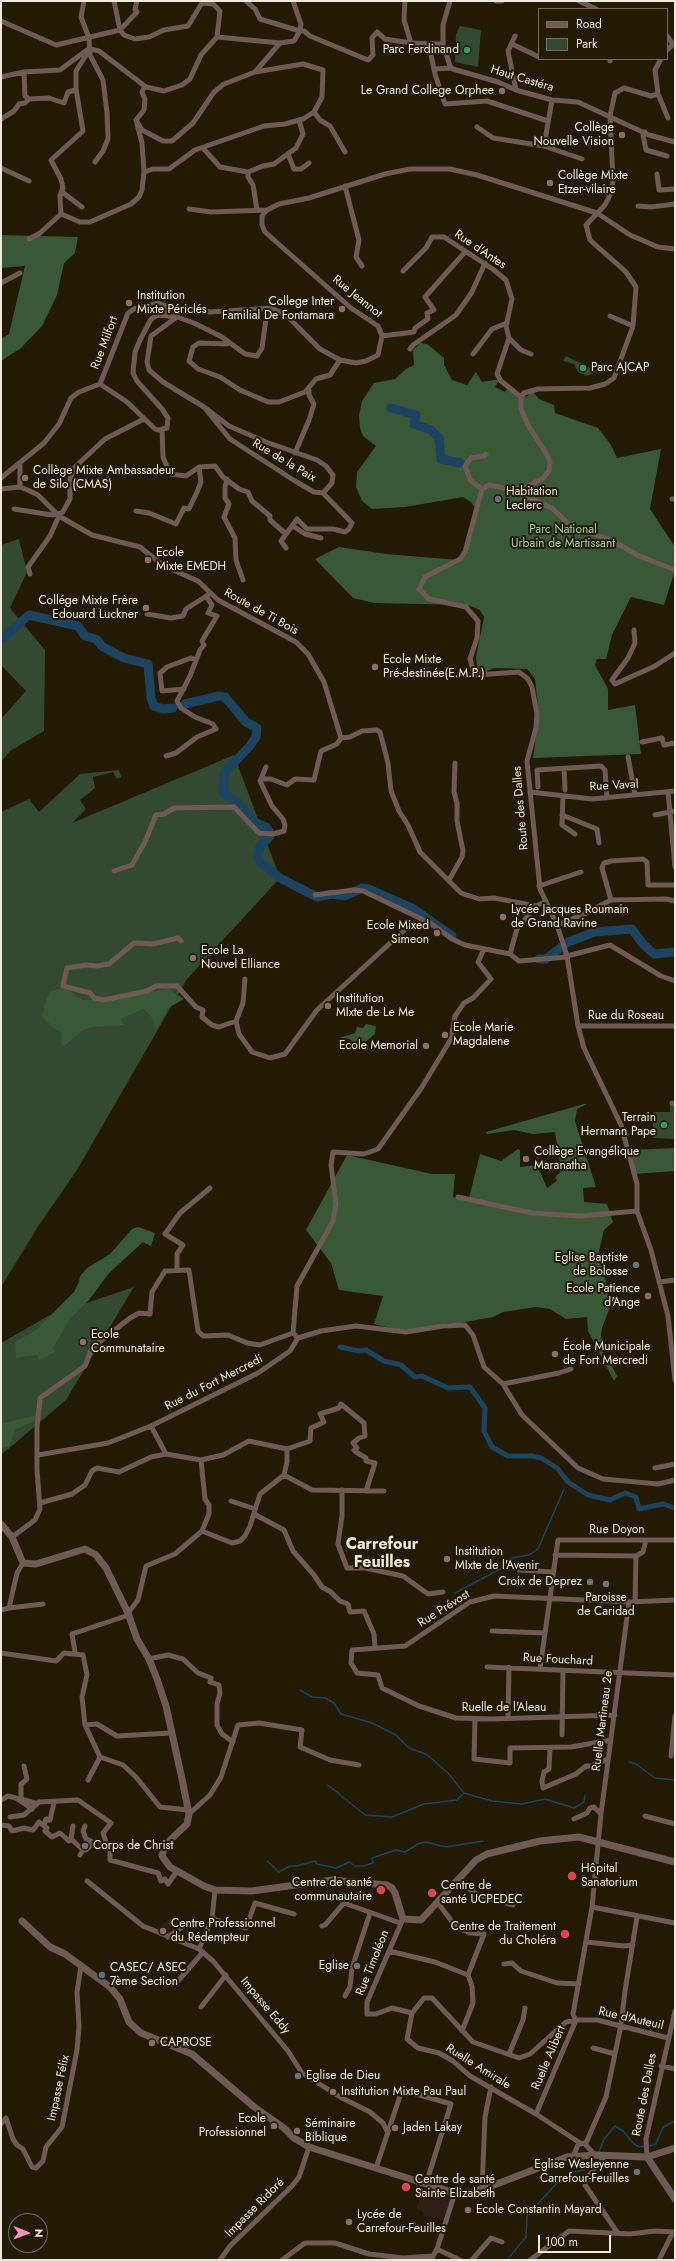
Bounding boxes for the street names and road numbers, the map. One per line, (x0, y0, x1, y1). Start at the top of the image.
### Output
street label: Haut Castéra (489, 63, 555, 95)
street label: Rue d'Antes (451, 227, 509, 273)
street label: Rue Jeannot (329, 273, 385, 321)
street label: Rue Milfort (88, 315, 122, 371)
street label: Rue de la Paix (250, 436, 318, 486)
street label: Route de Ti Bois (221, 586, 301, 638)
street label: Route des Dalles (510, 765, 532, 851)
street label: Rue Vaval (589, 778, 639, 794)
street label: Rue du Roseau (588, 1009, 664, 1023)
street label: Rue du Fort Mercredi (163, 1352, 265, 1414)
street label: Rue Doyon (589, 1523, 645, 1537)
street label: Rue Prévost (415, 1587, 473, 1631)
street label: Rue Fouchard (523, 1651, 593, 1669)
street label: Ruelle Martineau 2e (590, 1670, 616, 1772)
street label: Ruelle de l'Aleau (462, 1701, 546, 1715)
street label: Rue Timoléon (353, 1928, 393, 1998)
street label: Impasse Eddy (237, 1975, 293, 2037)
street label: Rue d'Auteuil (597, 2005, 665, 2033)
street label: Ruelle Alibert (529, 2024, 569, 2092)
street label: Ruelle Amirale (443, 2041, 513, 2093)
street label: Route des Dalles (630, 2052, 660, 2138)
street label: Impasse Félix (45, 2054, 73, 2122)
street label: Impasse Ridoré (222, 2175, 288, 2241)

